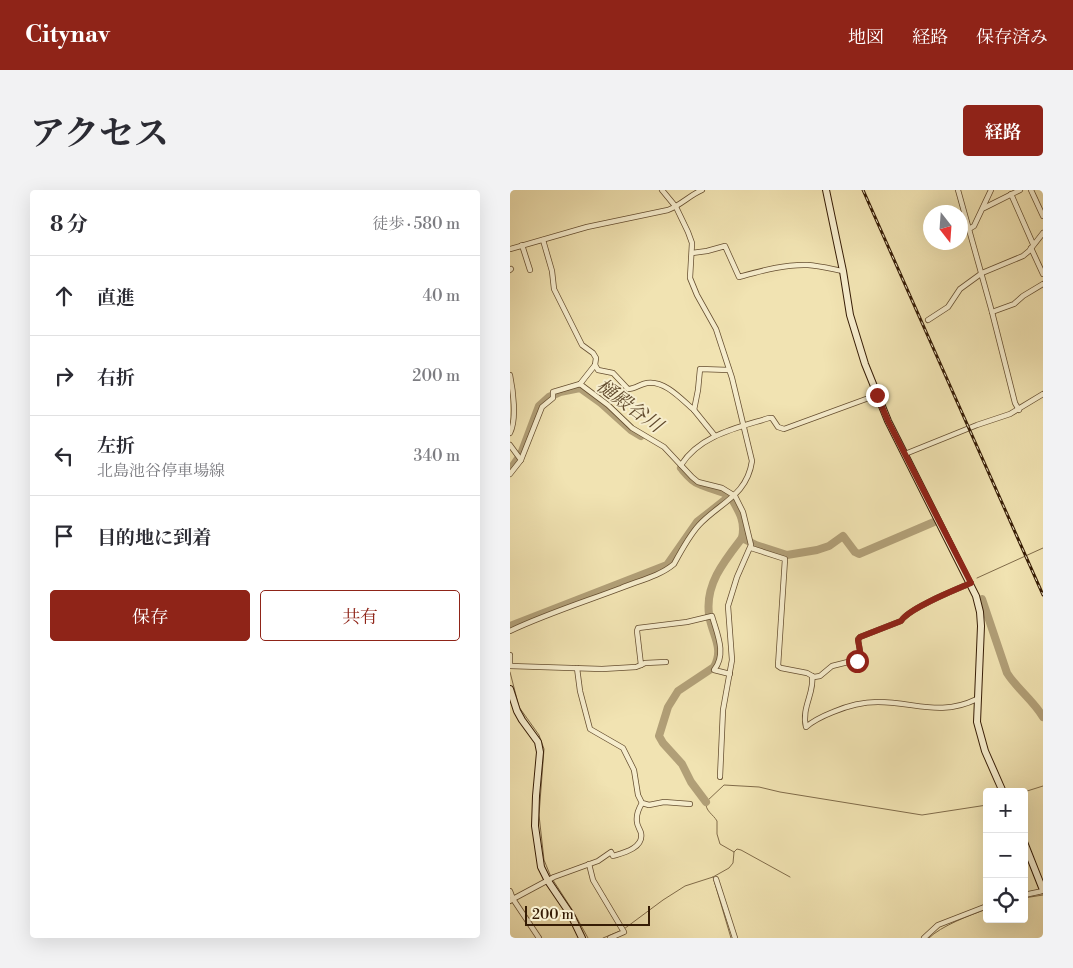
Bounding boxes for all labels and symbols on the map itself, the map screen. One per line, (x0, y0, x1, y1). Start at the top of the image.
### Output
north arrow (923, 205, 968, 250)
water label: 樋殿谷川 (592, 374, 669, 439)
route end (866, 384, 889, 407)
route start (846, 650, 869, 673)
scale bar (525, 903, 650, 926)

